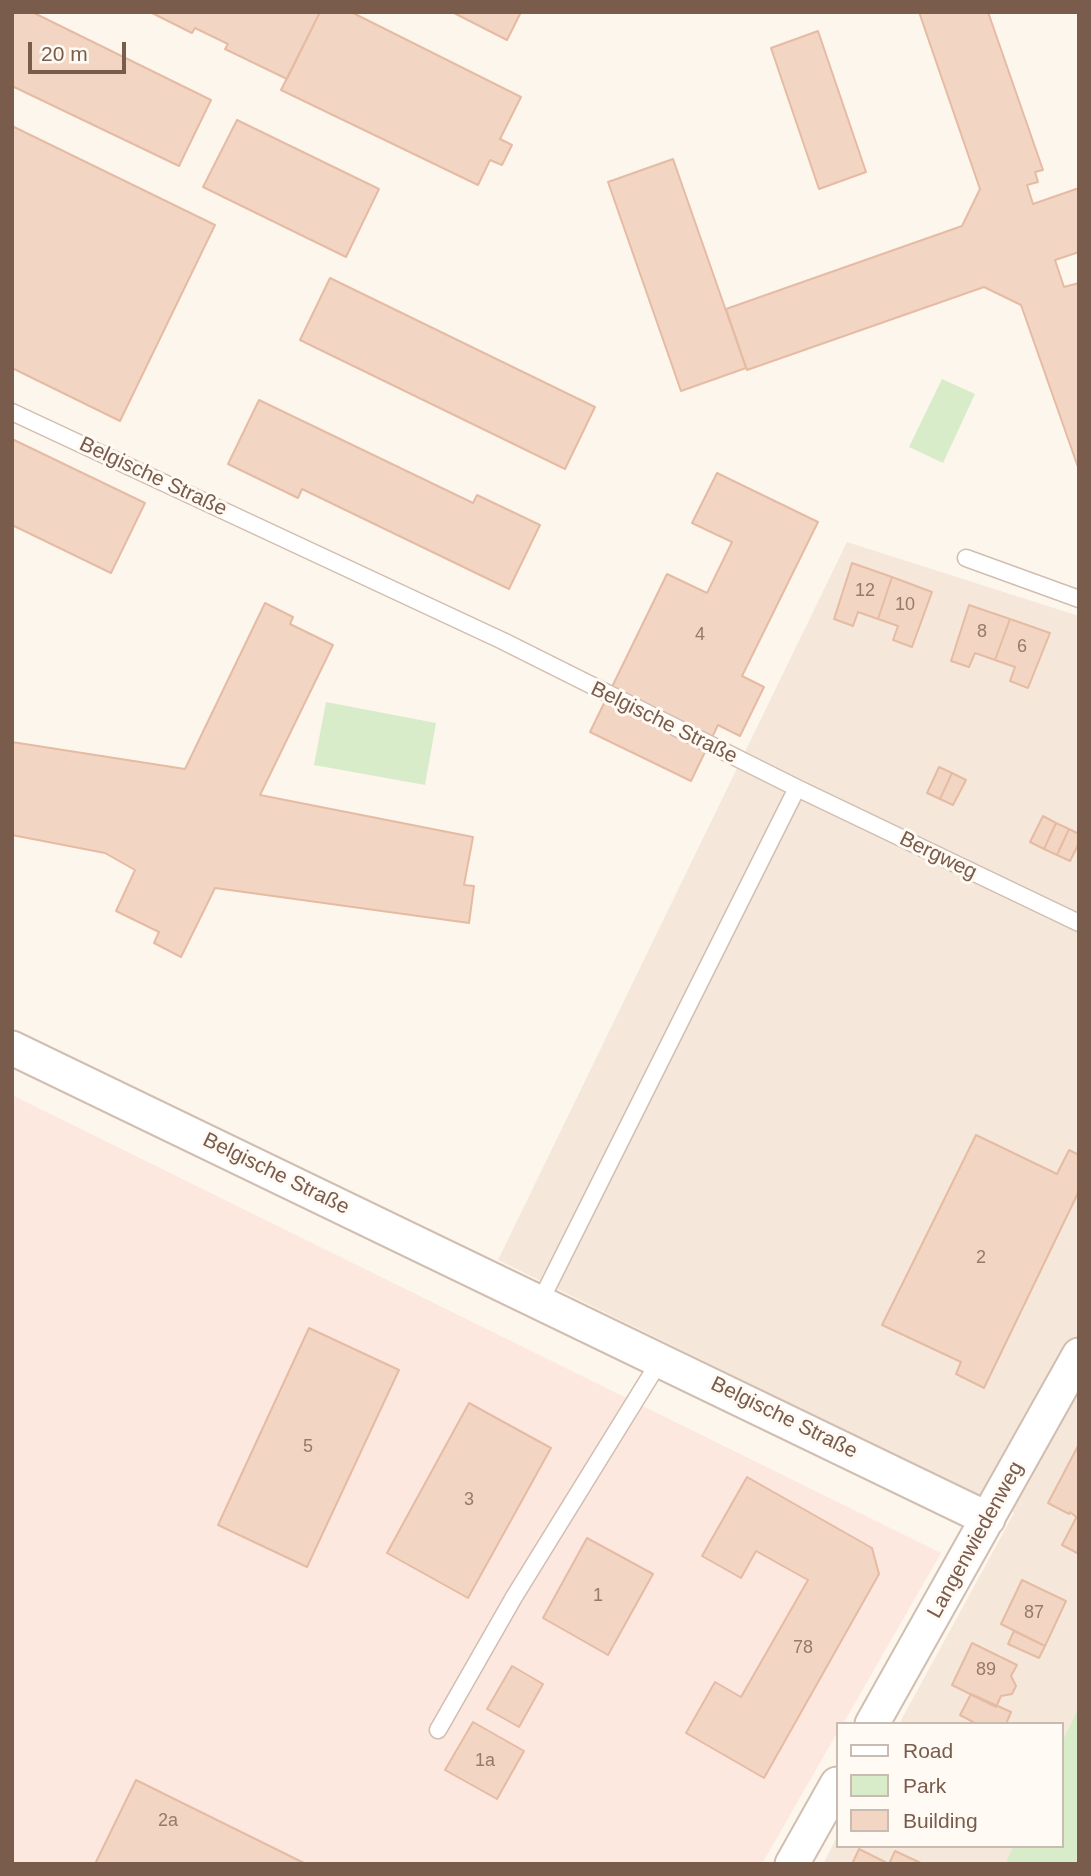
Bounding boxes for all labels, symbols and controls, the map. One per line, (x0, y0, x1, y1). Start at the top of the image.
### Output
scale bar (32, 28, 130, 72)
text: 20 m (41, 42, 88, 65)
street label: Belgische Straße (75, 432, 231, 522)
house number: 12 (855, 580, 875, 602)
house number: 10 (895, 594, 915, 616)
house number: 8 (977, 621, 987, 643)
house number: 4 (695, 624, 705, 646)
house number: 6 (1017, 636, 1027, 658)
street label: Belgische Straße (587, 677, 741, 769)
street label: Bergweg (895, 827, 981, 885)
street label: Belgische Straße (199, 1128, 353, 1220)
house number: 2 (976, 1247, 986, 1269)
street label: Belgische Straße (707, 1372, 861, 1464)
house number: 5 (303, 1436, 313, 1458)
street label: Langenwiedenweg (923, 1457, 1029, 1623)
house number: 3 (464, 1489, 474, 1511)
house number: 1 (593, 1585, 603, 1607)
house number: 87 (1024, 1602, 1044, 1624)
house number: 78 (793, 1637, 813, 1659)
house number: 89 (976, 1659, 996, 1681)
legend (836, 1722, 1063, 1848)
text: Road (903, 1739, 953, 1762)
house number: 1a (475, 1750, 495, 1772)
text: Park (903, 1774, 946, 1797)
text: Building (903, 1809, 978, 1832)
house number: 2a (158, 1810, 178, 1832)

